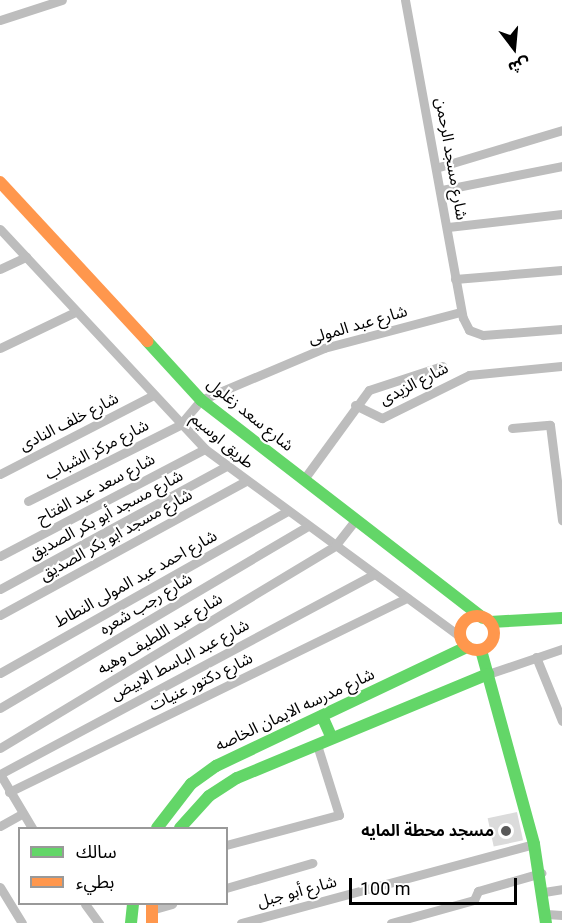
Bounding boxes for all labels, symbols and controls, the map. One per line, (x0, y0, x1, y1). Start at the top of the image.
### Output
north arrow (484, 18, 544, 78)
text: ش (506, 54, 532, 78)
street label: شارع مسجد الرحمن (431, 96, 471, 222)
street label: شارع عبد المولى (306, 302, 410, 348)
street label: شارع الزيدى (376, 359, 452, 409)
street label: شارع سعد زغلول (203, 374, 297, 456)
street label: شارع خلف النادى (16, 389, 122, 455)
street label: طريق اوسيم (186, 409, 258, 473)
street label: شارع مركز الشباب (42, 416, 152, 484)
street label: شارع سعد عبد الفتاح (34, 450, 158, 528)
street label: شارع مسجد أبو بكر الصديق (26, 466, 186, 564)
street label: شارع مسجد ابو بكر الصديق (36, 485, 196, 585)
street label: شارع احمد عبد المولى النطاط (51, 526, 221, 632)
street label: شارع رجب شعره (96, 569, 196, 639)
street label: شارع عبد اللطيف وهبه (94, 589, 226, 679)
street label: شارع عبد الباسط الابيض (107, 615, 253, 705)
street label: شارع دكتور عنيات (146, 649, 256, 715)
street label: شارع مدرسه الايمان الخاصه (212, 665, 378, 755)
place label: مسجد محطة المايه (361, 821, 494, 841)
marker: مسجد محطة المايه (499, 824, 513, 838)
legend (18, 827, 228, 905)
text: سالك (76, 841, 117, 862)
scale bar (352, 866, 520, 904)
text: بطيء (76, 871, 114, 892)
street label: شارع أبو جبل (255, 872, 339, 912)
text: 100 m (360, 878, 411, 899)

